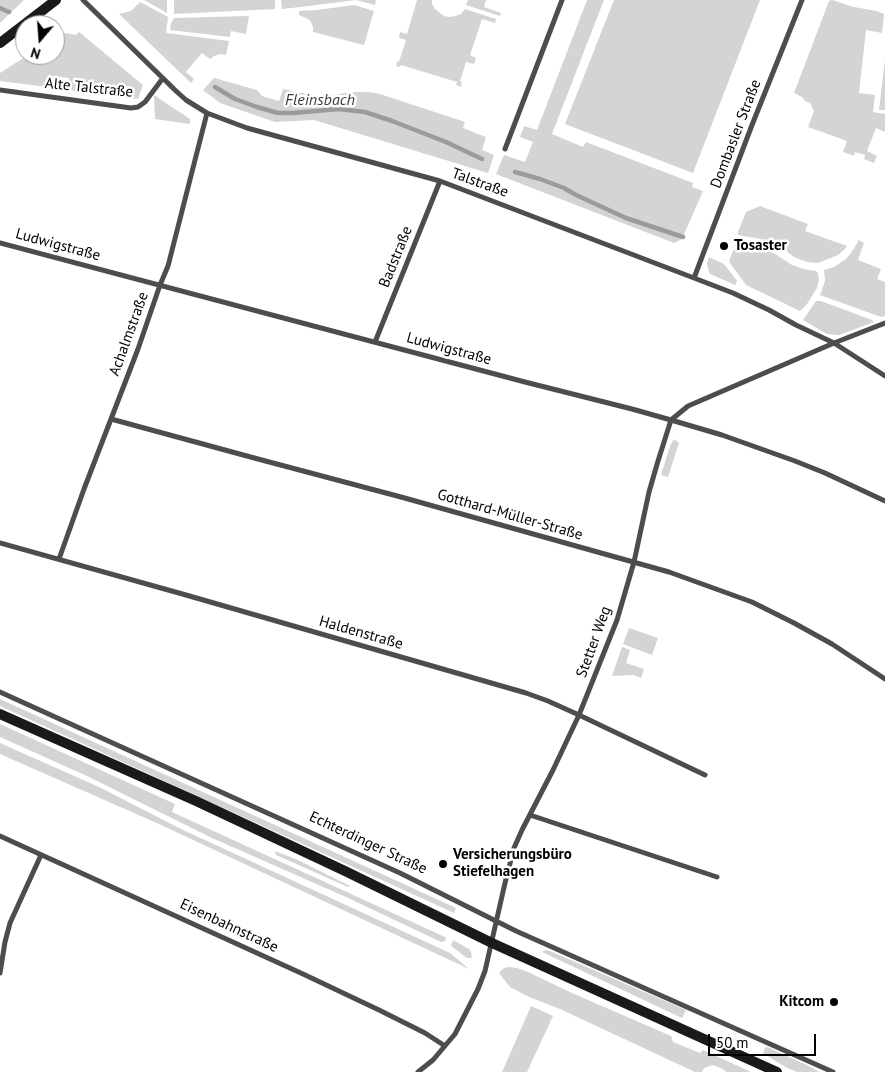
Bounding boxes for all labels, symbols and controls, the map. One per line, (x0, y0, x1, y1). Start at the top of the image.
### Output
north arrow (15, 15, 65, 65)
text: N (29, 43, 43, 63)
street label: Alte Talstraße (44, 74, 134, 102)
street label: Dombasler Straße (707, 77, 765, 191)
water label: Fleinsbach (285, 90, 355, 110)
street label: Talstraße (449, 164, 511, 202)
street label: Badstraße (376, 224, 416, 290)
street label: Ludwigstraße (14, 225, 102, 265)
place label: Tosaster (734, 237, 787, 255)
marker: Tosaster (718, 240, 730, 252)
street label: Achalmstraße (105, 290, 153, 378)
street label: Ludwigstraße (405, 329, 493, 369)
street label: Gotthard-Müller-Straße (435, 486, 585, 544)
street label: Stetter Weg (573, 604, 615, 680)
street label: Haldenstraße (317, 612, 405, 654)
street label: Echterdinger Straße (306, 808, 430, 878)
place label: Versicherungsbüro Stiefelhagen (453, 846, 572, 881)
marker: Versicherungsbüro Stiefelhagen (437, 858, 449, 870)
street label: Eisenbahnstraße (177, 895, 281, 957)
place label: Kitcom (779, 993, 824, 1011)
marker: Kitcom (828, 996, 840, 1008)
scale bar (710, 1024, 818, 1056)
text: 50 m (716, 1033, 749, 1052)

